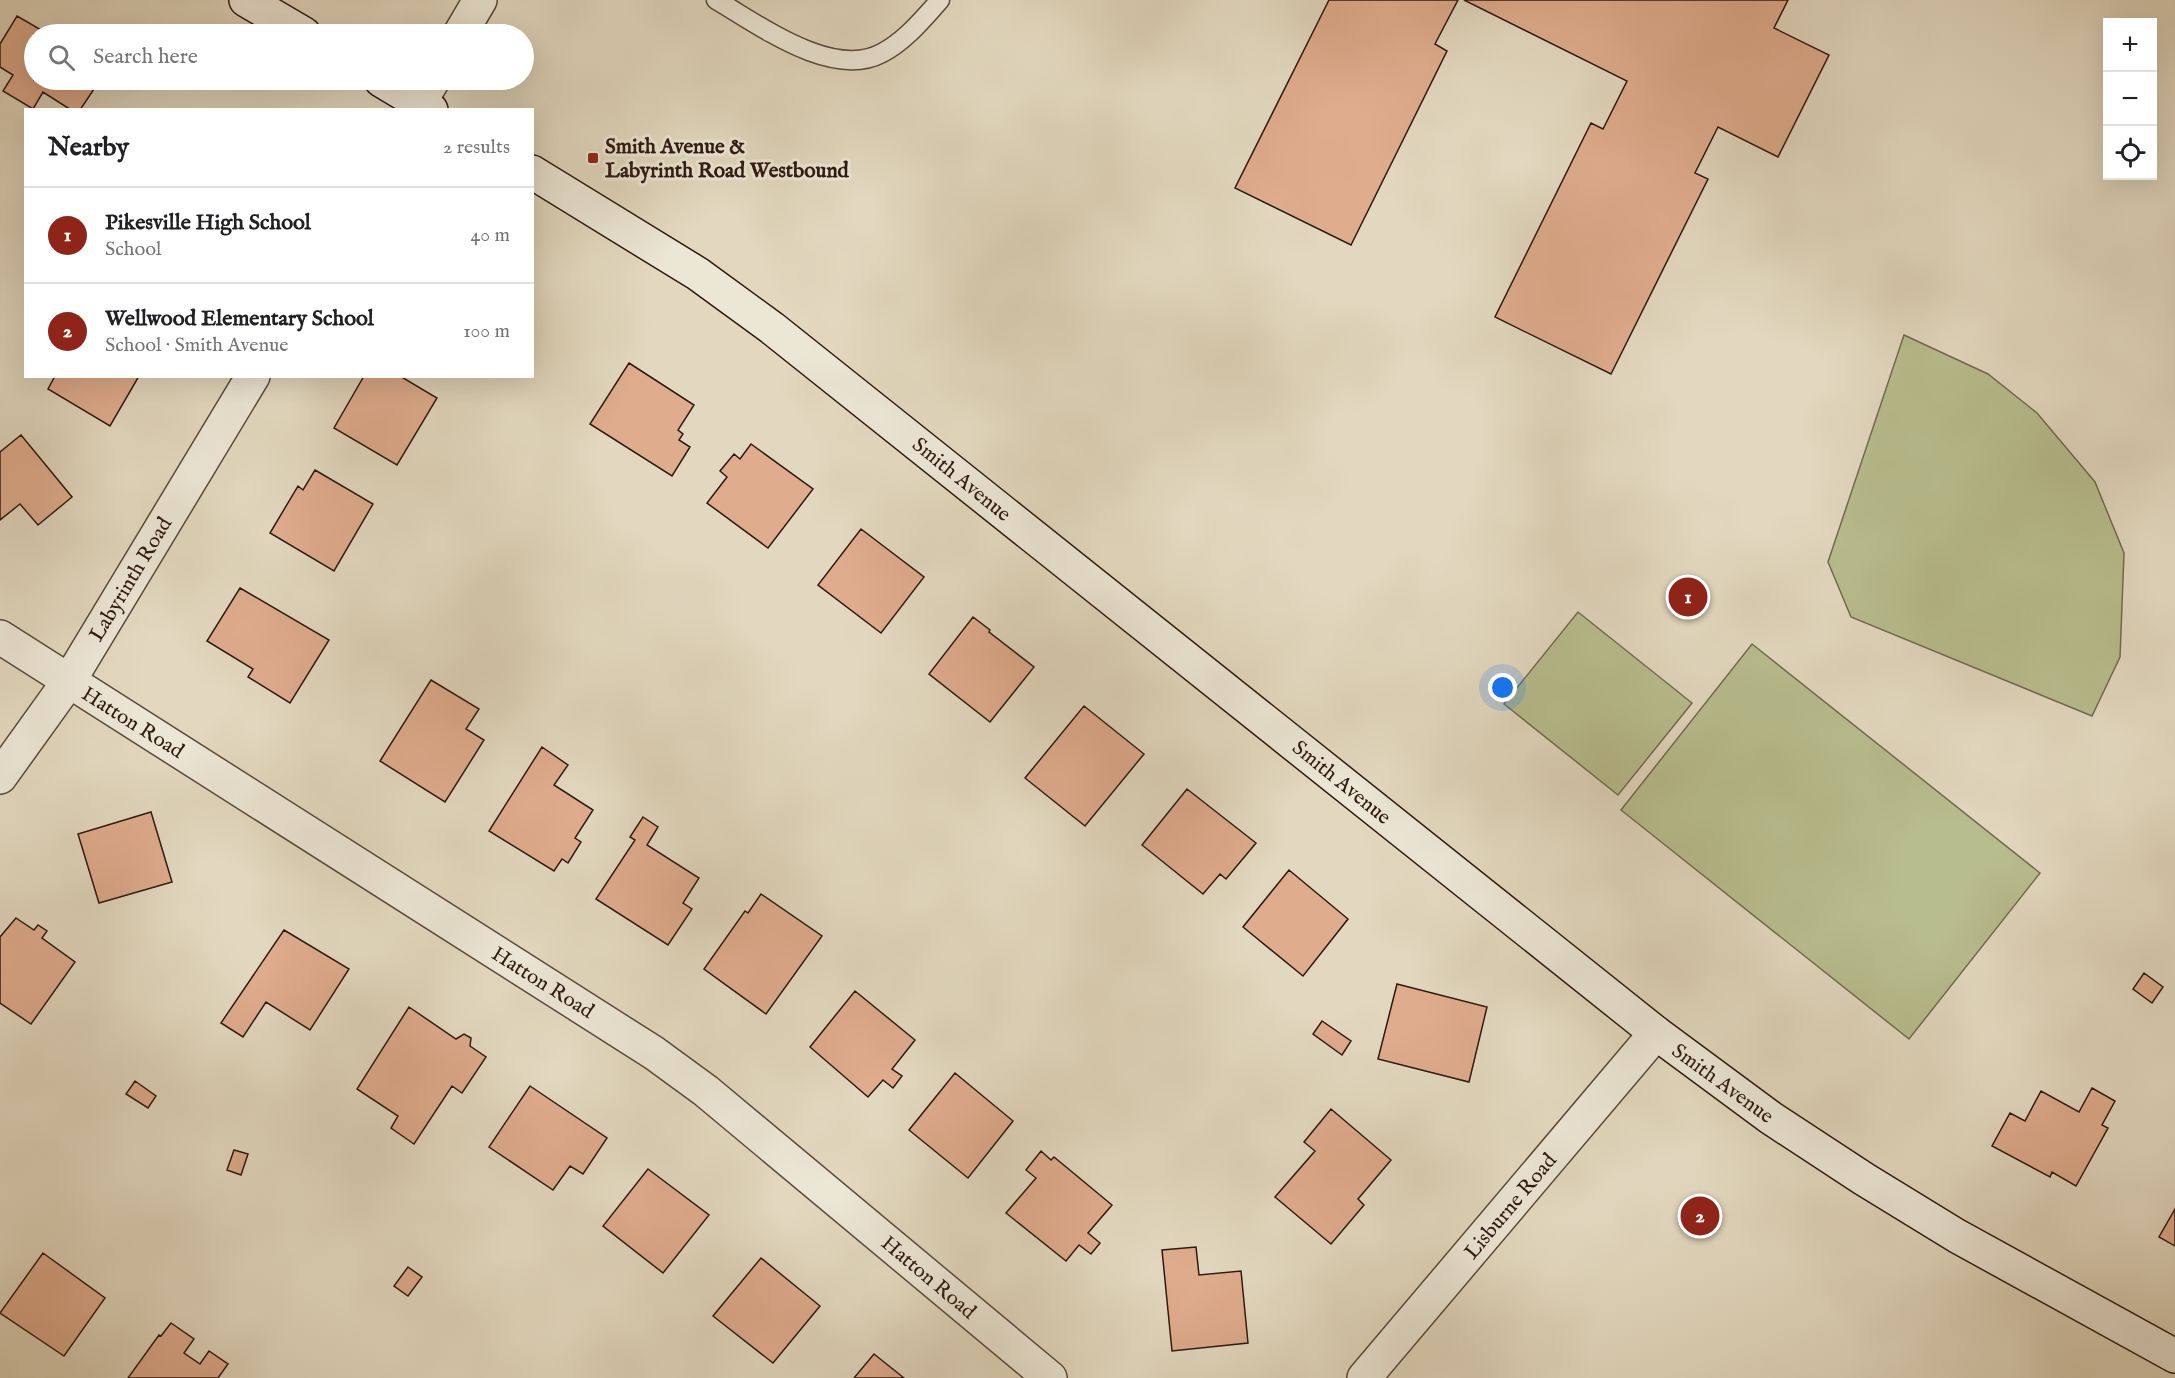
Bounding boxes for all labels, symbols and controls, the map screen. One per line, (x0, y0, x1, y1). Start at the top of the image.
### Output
map controls (2103, 18, 2157, 180)
button: + (2103, 18, 2157, 72)
search box (24, 24, 534, 90)
icon: search (45, 41, 78, 74)
text: Search here (93, 43, 198, 71)
button: − (2103, 72, 2157, 126)
button: locate (2103, 126, 2157, 180)
text: Nearby (48, 131, 129, 164)
place label: Smith Avenue & Labyrinth Road Westbound (605, 134, 850, 185)
text: 2 results (443, 135, 510, 160)
marker: Smith Avenue & Labyrinth Road Westbound (586, 151, 600, 165)
text: Pikesville High School (105, 209, 311, 237)
text: 1 (64, 223, 71, 248)
text: 40 m (471, 223, 510, 248)
text: School (105, 237, 161, 262)
text: Wellwood Elementary School (105, 305, 374, 333)
text: 2 (63, 319, 72, 344)
text: 100 m (463, 319, 510, 344)
text: School · Smith Avenue (105, 333, 289, 358)
street label: Smith Avenue (906, 432, 1016, 529)
street label: Labyrinth Road (84, 512, 179, 647)
pin: 1 (1668, 574, 1708, 620)
your location (1488, 673, 1517, 702)
street label: Hatton Road (76, 681, 189, 766)
street label: Smith Avenue (1286, 735, 1396, 832)
street label: Hatton Road (486, 941, 599, 1026)
street label: Smith Avenue (1666, 1038, 1779, 1131)
street label: Lisburne Road (1459, 1148, 1564, 1266)
pin: 2 (1680, 1194, 1720, 1238)
street label: Hatton Road (875, 1231, 982, 1326)

